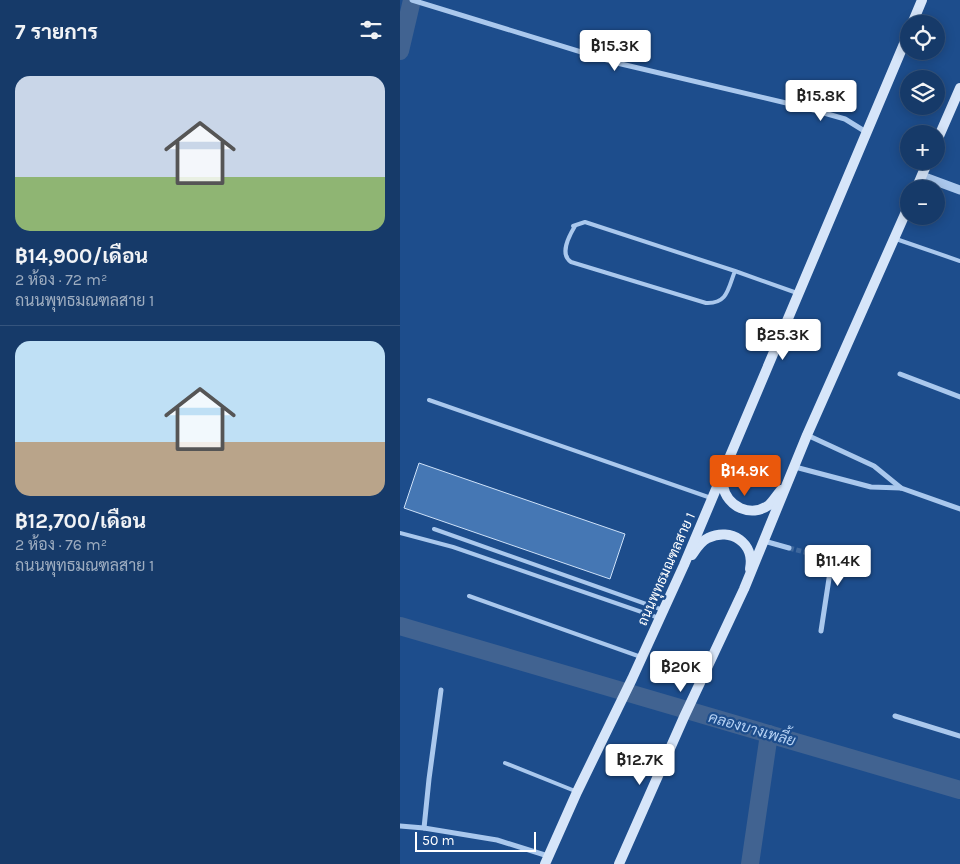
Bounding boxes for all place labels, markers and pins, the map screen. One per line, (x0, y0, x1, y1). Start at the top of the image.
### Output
pin: ฿15.3K (574, 30, 656, 72)
pin: ฿15.8K (780, 80, 862, 122)
pin: ฿25.3K (742, 318, 824, 361)
pin: ฿14.9K (704, 454, 786, 497)
pin: ฿11.4K (797, 544, 879, 587)
pin: ฿20K (651, 650, 711, 693)
pin: ฿12.7K (599, 744, 681, 786)

